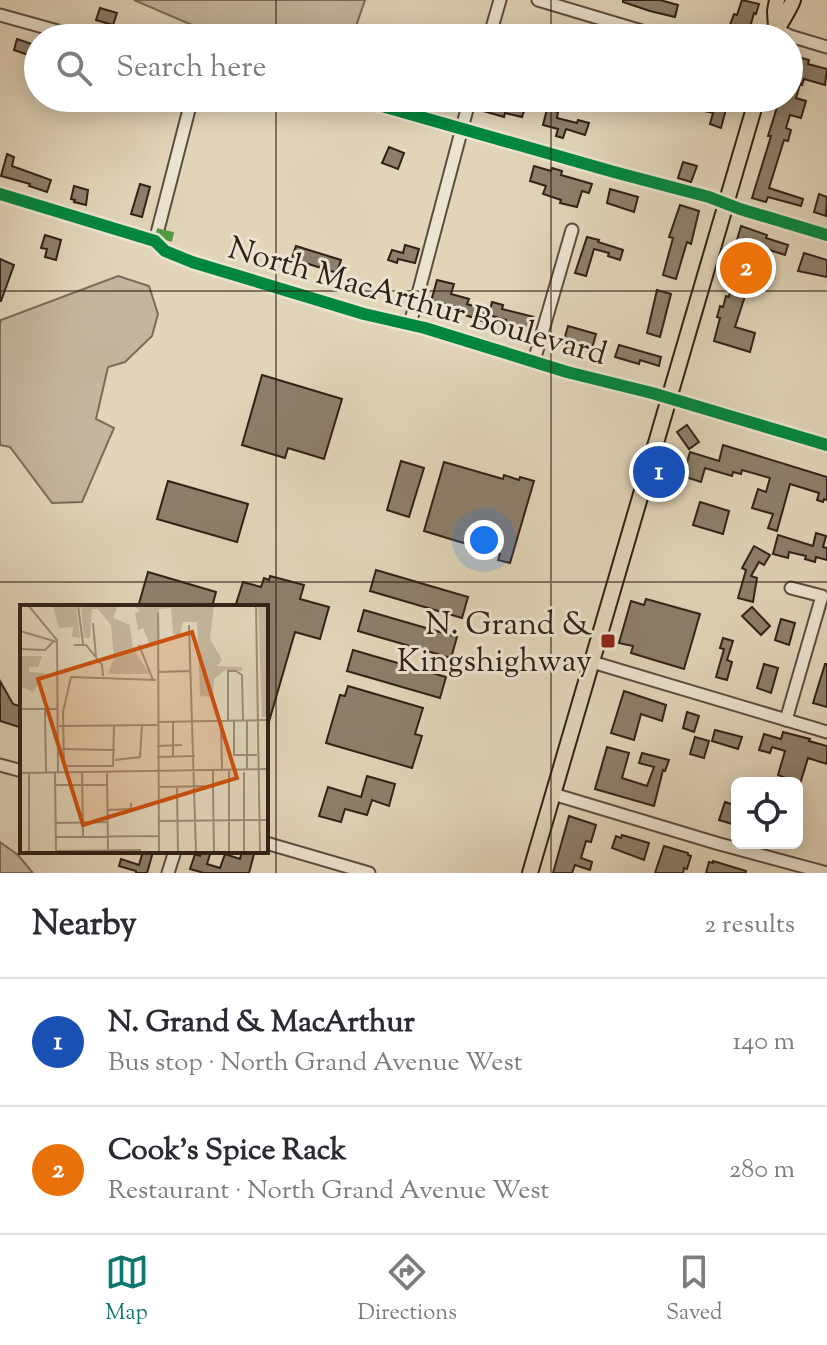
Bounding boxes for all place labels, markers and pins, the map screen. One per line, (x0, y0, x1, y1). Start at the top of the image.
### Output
pin: 2 (720, 238, 772, 298)
pin: 1 (633, 442, 685, 502)
place label: N. Grand & Kingshighway (397, 603, 593, 686)
marker: N. Grand & Kingshighway (599, 632, 617, 650)

